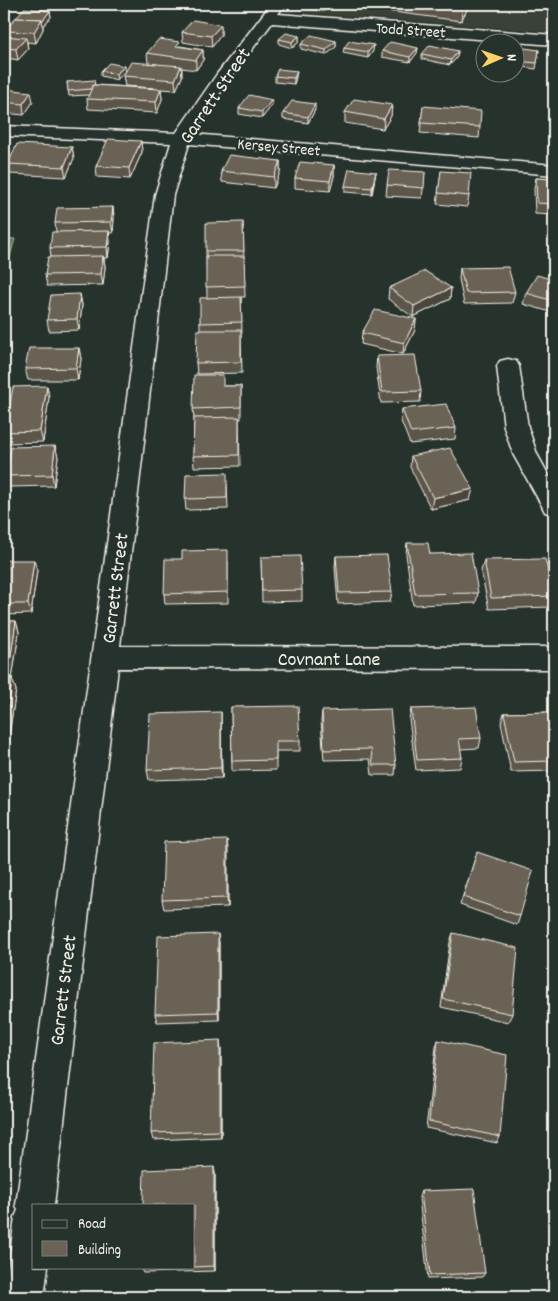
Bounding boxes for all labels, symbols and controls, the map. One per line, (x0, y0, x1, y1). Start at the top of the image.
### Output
street label: Todd Street (375, 18, 446, 45)
north arrow (476, 32, 526, 82)
street label: Garrett Street (174, 43, 259, 151)
text: N (501, 54, 521, 62)
street label: Kersey Street (236, 133, 321, 164)
street label: Garrett Street (96, 532, 138, 645)
street label: Covnant Lane (278, 647, 380, 675)
street label: Garrett Street (44, 934, 86, 1047)
legend (32, 1204, 195, 1268)
text: Road (78, 1214, 106, 1236)
text: Building (78, 1240, 121, 1262)

